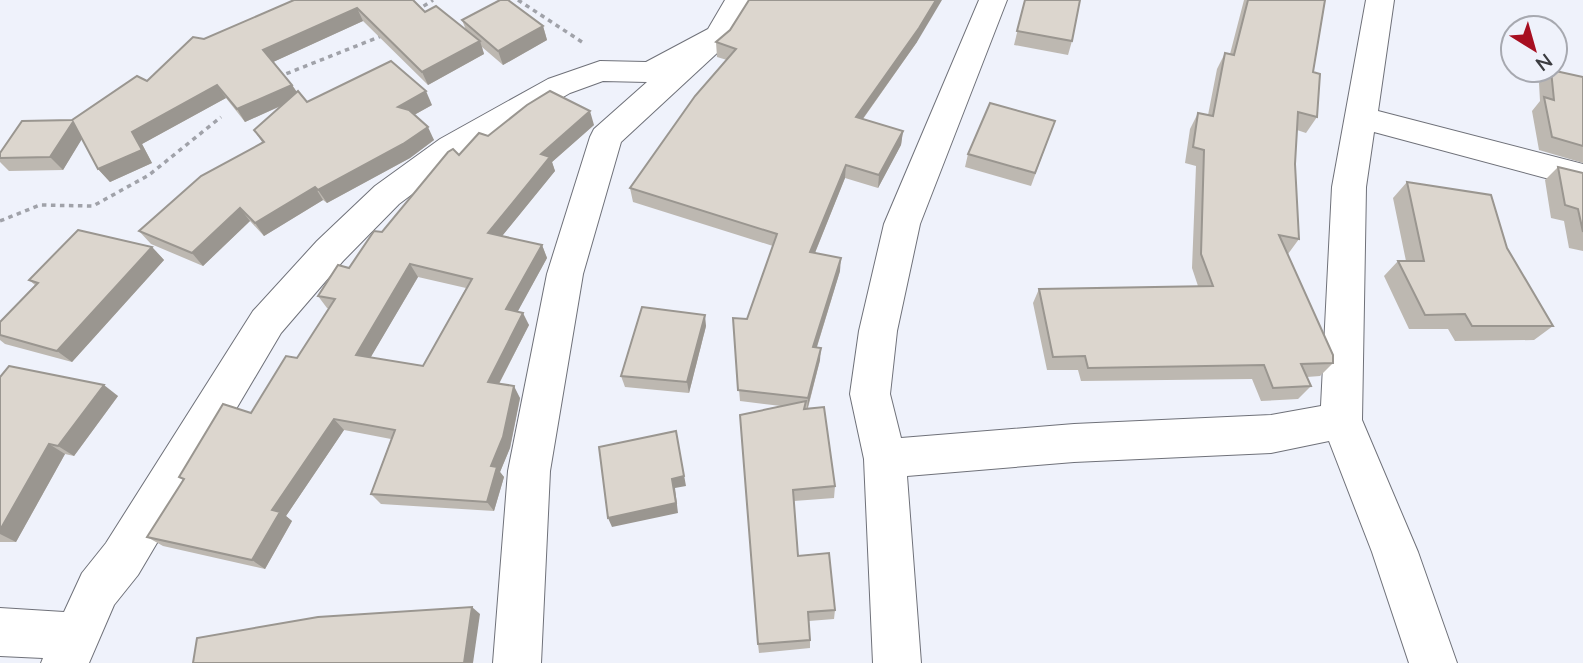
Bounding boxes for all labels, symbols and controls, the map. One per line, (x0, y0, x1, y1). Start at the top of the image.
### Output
north arrow (1499, 14, 1569, 84)
text: N (1532, 49, 1557, 77)

